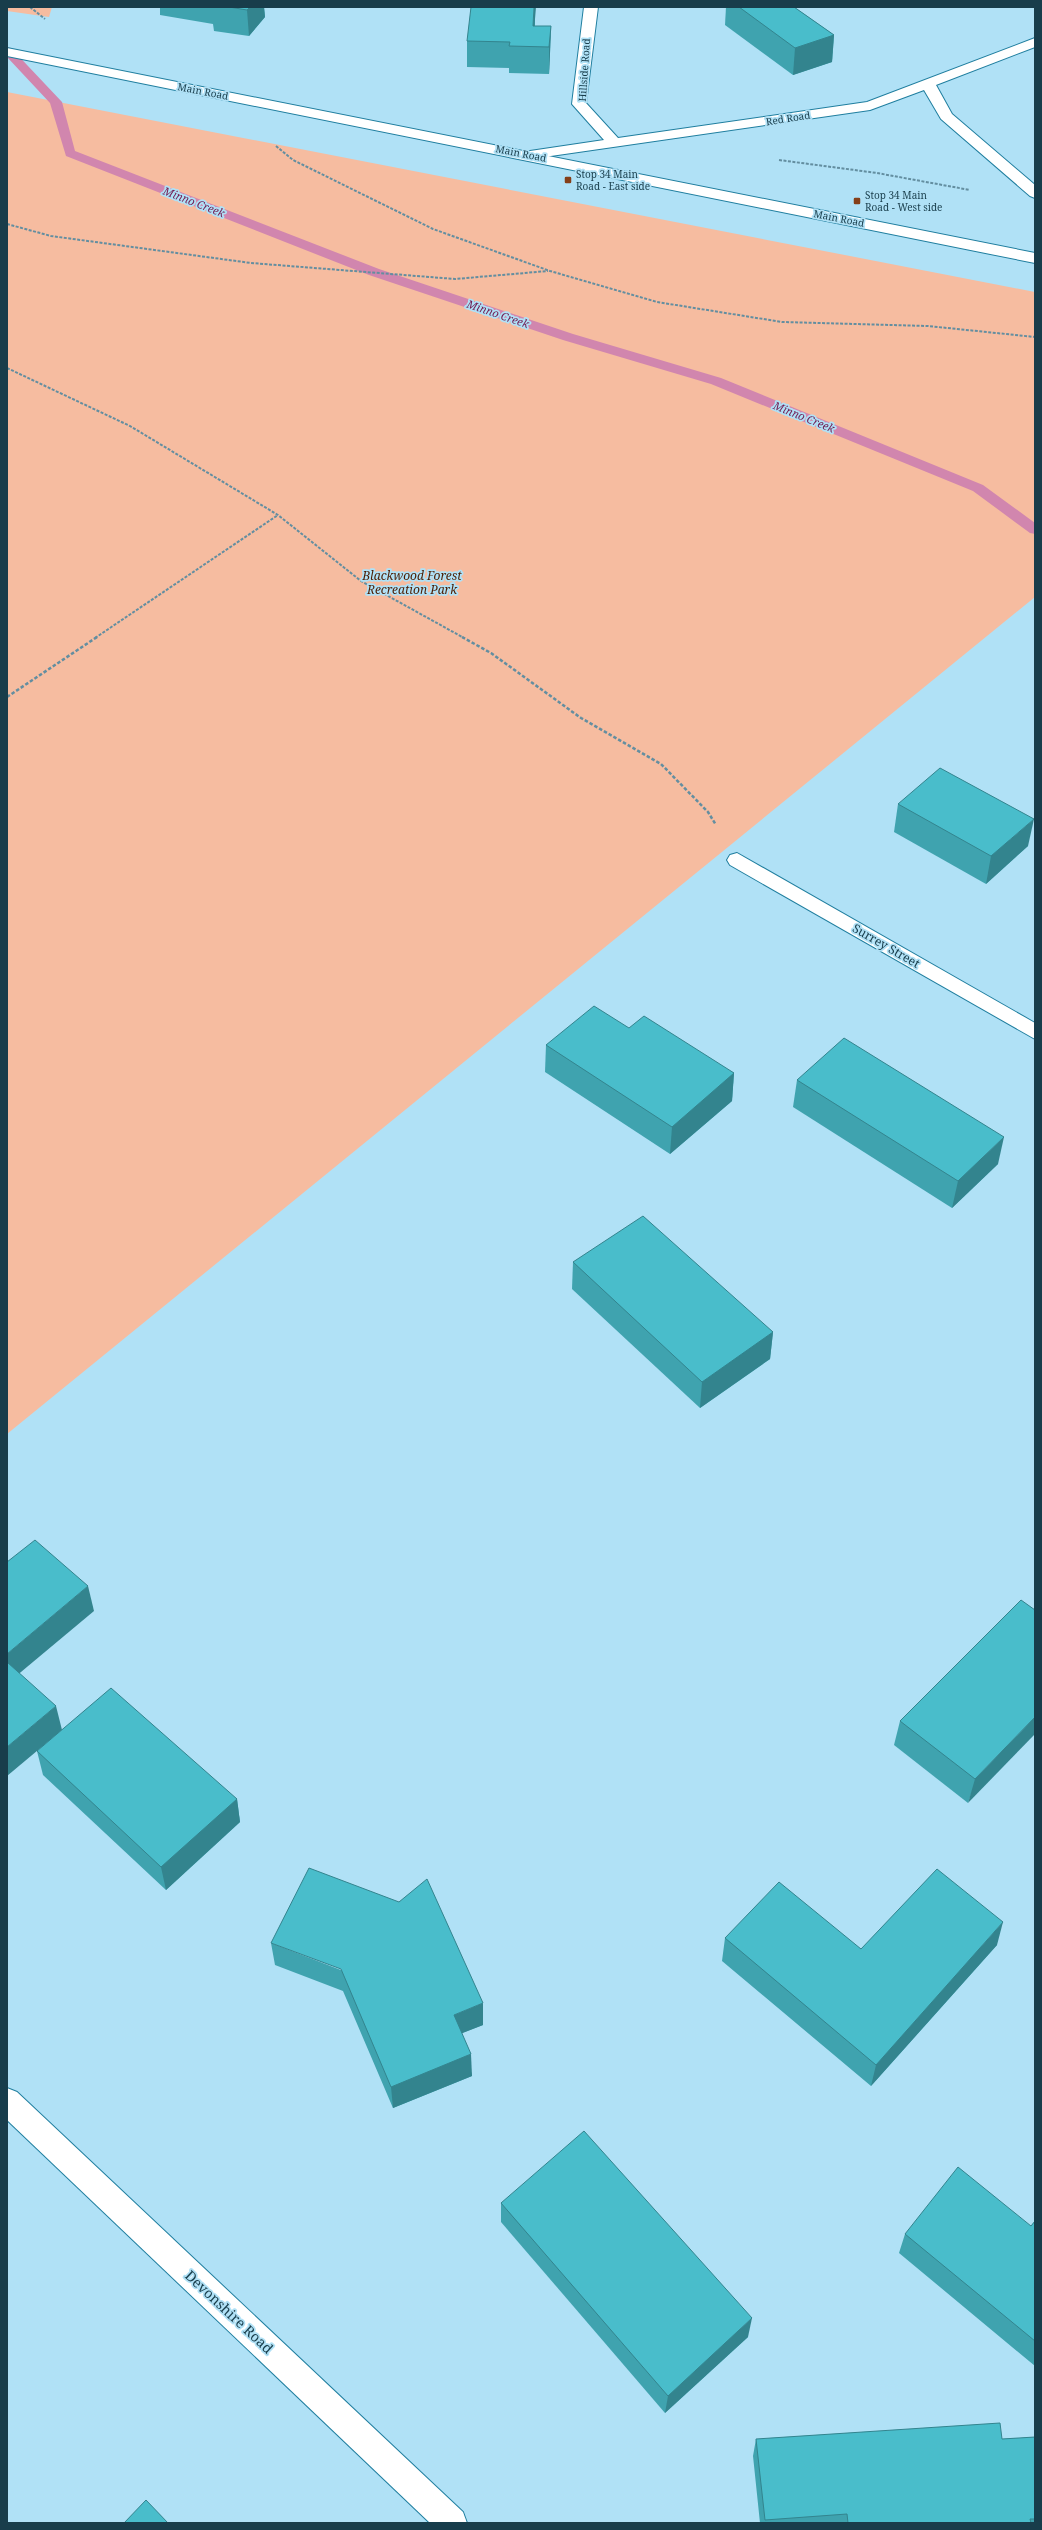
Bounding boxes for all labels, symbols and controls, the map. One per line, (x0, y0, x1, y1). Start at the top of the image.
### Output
street label: Hillside Road (575, 38, 593, 102)
street label: Main Road (176, 79, 230, 103)
street label: Red Road (765, 108, 811, 128)
street label: Main Road (494, 141, 548, 165)
place label: Stop 34 Main Road - East side (576, 167, 650, 193)
marker: Stop 34 Main Road - East side (563, 175, 573, 185)
water label: Minno Creek (160, 183, 228, 220)
place label: Stop 34 Main Road - West side (865, 188, 942, 214)
marker: Stop 34 Main Road - West side (852, 196, 862, 206)
street label: Main Road (812, 206, 866, 230)
water label: Minno Creek (464, 296, 532, 331)
water label: Minno Creek (770, 397, 838, 436)
park label: Blackwood Forest Recreation Park (361, 567, 462, 598)
street label: Surrey Street (849, 919, 923, 972)
street label: Devonshire Road (181, 2266, 278, 2358)

